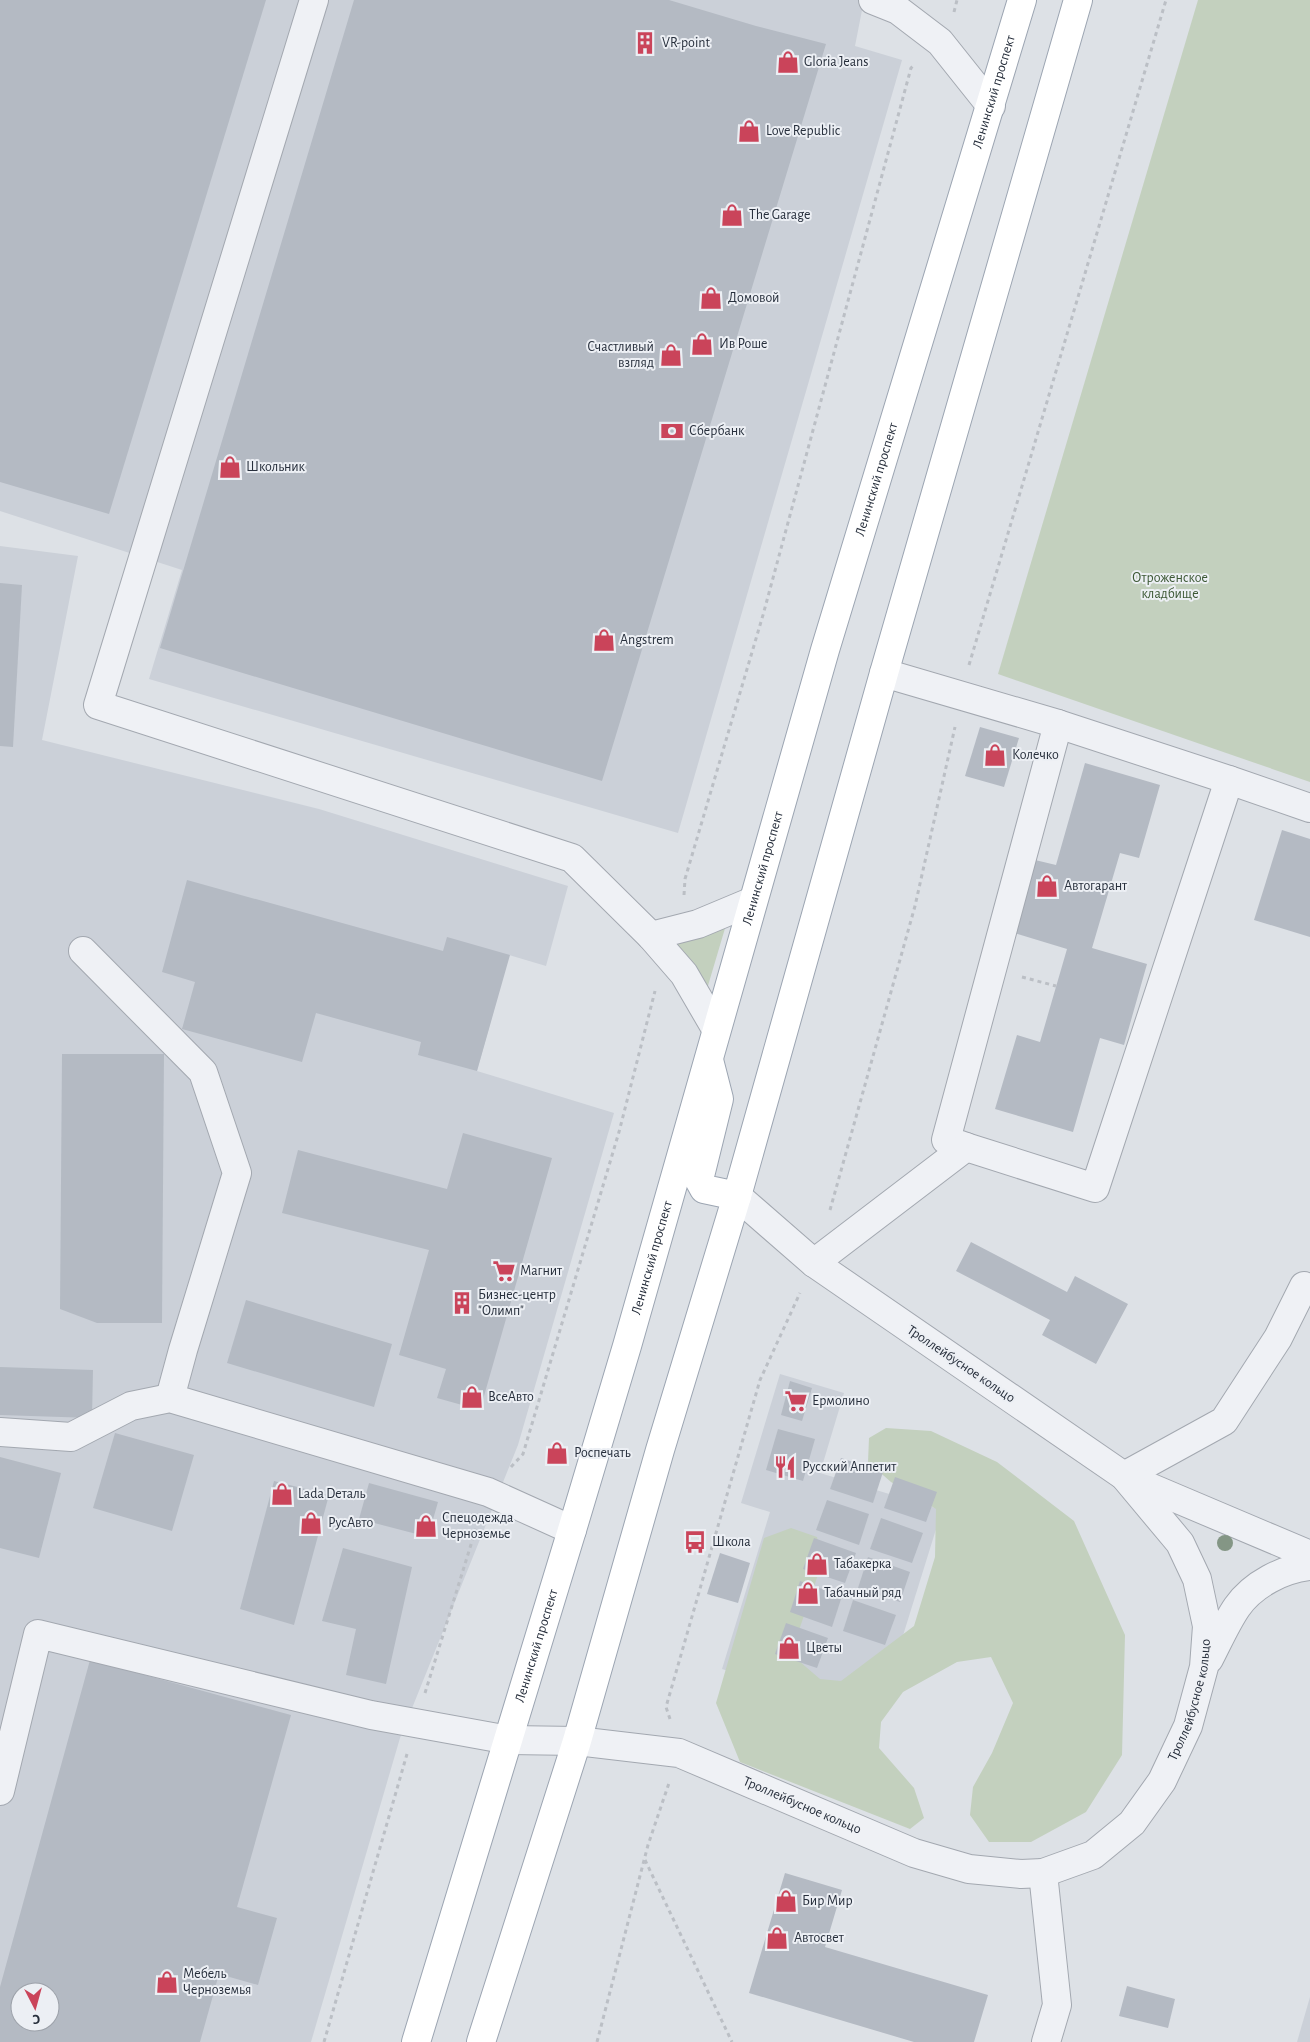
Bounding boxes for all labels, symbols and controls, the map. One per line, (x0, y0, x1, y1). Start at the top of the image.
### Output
building icon: VR-point (632, 30, 658, 56)
street label: Ленинский проспект (970, 33, 1018, 150)
place label: VR-point (662, 36, 711, 50)
shop icon: Gloria Jeans (775, 49, 801, 75)
place label: Gloria Jeans (804, 55, 868, 69)
shop icon: Love Republic (736, 118, 762, 144)
place label: Love Republic (766, 124, 841, 138)
shop icon: The Garage (719, 202, 745, 228)
place label: The Garage (749, 208, 810, 222)
shop icon: Домовой (698, 285, 724, 311)
place label: Домовой (728, 291, 780, 305)
shop icon: Ив Роше (689, 331, 715, 357)
place label: Ив Роше (719, 337, 767, 351)
place label: Счастливый взгляд (587, 340, 654, 370)
shop icon: Счастливый взгляд (658, 342, 684, 368)
bank icon: Сбербанк (659, 418, 685, 444)
street label: Ленинский проспект (853, 420, 901, 538)
place label: Сбербанк (689, 424, 745, 438)
shop icon: Школьник (217, 454, 243, 480)
place label: Школьник (246, 460, 306, 474)
park label: Отроженское кладбище (1132, 571, 1208, 601)
shop icon: Angstrem (591, 627, 617, 653)
place label: Angstrem (620, 633, 674, 647)
shop icon: Колечко (982, 742, 1008, 768)
place label: Колечко (1012, 748, 1059, 762)
street label: Ленинский проспект (740, 809, 786, 927)
shop icon: Автогарант (1034, 873, 1060, 899)
place label: Автогарант (1064, 879, 1128, 893)
street label: Ленинский проспект (629, 1198, 675, 1316)
supermarket icon: Магнит (491, 1258, 517, 1284)
place label: Магнит (520, 1264, 563, 1278)
place label: Бизнес-центр "Олимп" (478, 1288, 556, 1318)
building icon: Бизнес-центр "Олимп" (449, 1290, 475, 1316)
street label: Троллейбусное кольцо (905, 1323, 1018, 1405)
shop icon: ВсеАвто (459, 1384, 485, 1410)
supermarket icon: Ермолино (783, 1388, 809, 1414)
place label: ВсеАвто (488, 1390, 534, 1404)
place label: Ермолино (812, 1394, 870, 1408)
shop icon: Роспечать (544, 1440, 570, 1466)
place label: Роспечать (574, 1446, 631, 1460)
restaurant icon: Русский Аппетит (772, 1454, 798, 1480)
place label: Русский Аппетит (802, 1460, 897, 1474)
shop icon: Lada Dеталь (269, 1481, 295, 1507)
place label: Lada Dеталь (298, 1487, 366, 1501)
shop icon: РусАвто (298, 1510, 324, 1536)
place label: Спецодежда Черноземье (442, 1511, 514, 1541)
shop icon: Спецодежда Черноземье (413, 1513, 439, 1539)
place label: РусАвто (328, 1516, 373, 1530)
bus stop icon: Школа (682, 1529, 708, 1555)
place label: Школа (712, 1535, 751, 1549)
shop icon: Табакерка (804, 1551, 830, 1577)
place label: Табакерка (834, 1557, 892, 1571)
shop icon: Табачный ряд (795, 1580, 821, 1606)
place label: Табачный ряд (824, 1586, 902, 1600)
street label: Ленинский проспект (513, 1587, 561, 1704)
shop icon: Цветы (776, 1635, 802, 1661)
street label: Троллейбусное кольцо (1166, 1638, 1213, 1763)
place label: Цветы (806, 1641, 842, 1655)
street label: Троллейбусное кольцо (741, 1774, 863, 1837)
shop icon: Бир Мир (773, 1888, 799, 1914)
place label: Бир Мир (802, 1894, 853, 1908)
shop icon: Автосвет (764, 1925, 790, 1951)
place label: Автосвет (794, 1931, 845, 1945)
place label: Мебель Черноземья (183, 1967, 251, 1997)
shop icon: Мебель Черноземья (154, 1969, 180, 1995)
north arrow (10, 1982, 60, 2032)
text: С (31, 2012, 41, 2026)

